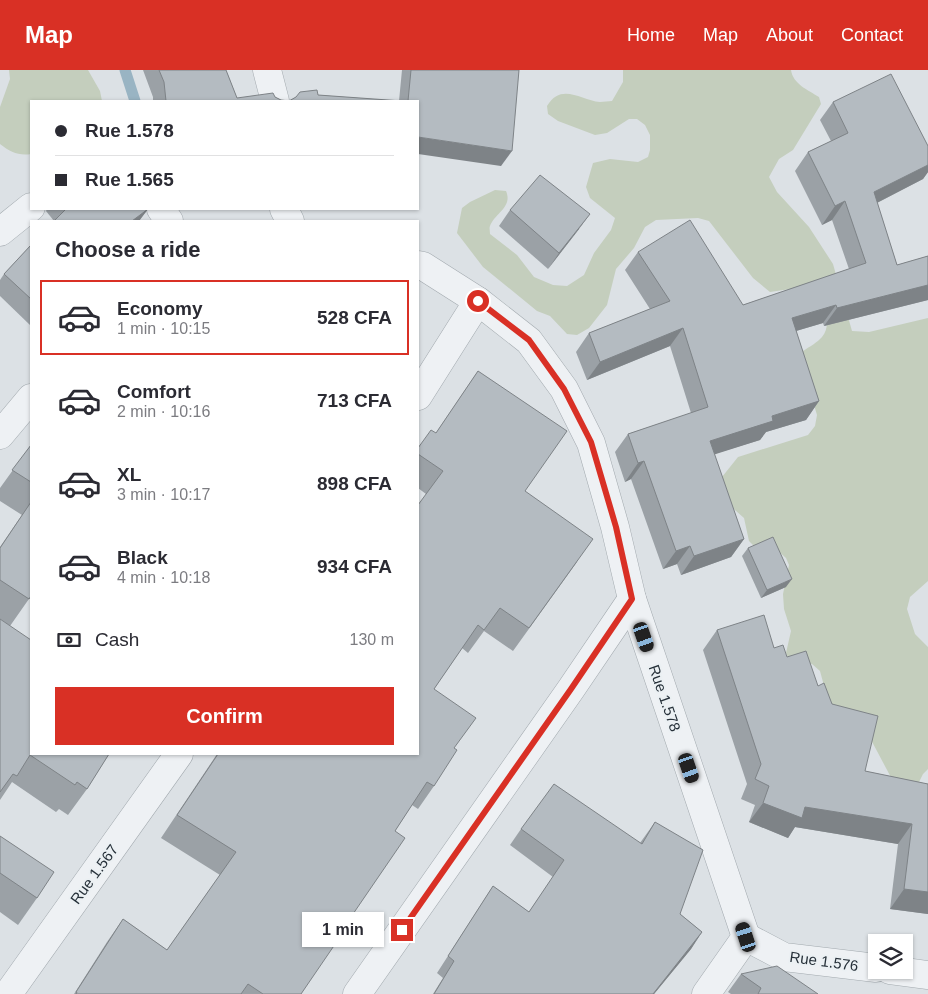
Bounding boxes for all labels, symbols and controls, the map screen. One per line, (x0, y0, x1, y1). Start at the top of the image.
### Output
text: Map (25, 21, 73, 48)
text: Home (627, 25, 675, 45)
text: Map (703, 25, 738, 45)
text: About (766, 25, 813, 45)
text: Contact (841, 25, 903, 45)
text: Rue 1.578 (85, 120, 174, 141)
text: Rue 1.565 (85, 169, 174, 190)
text: Choose a ride (55, 237, 200, 262)
route start (467, 290, 489, 312)
icon: car (57, 295, 102, 340)
text: Economy (117, 298, 203, 319)
text: 528 CFA (317, 307, 392, 328)
text: 1 min · 10:15 (117, 320, 210, 337)
icon: car (57, 378, 102, 423)
text: Comfort (117, 381, 191, 402)
text: 713 CFA (317, 390, 392, 411)
text: 2 min · 10:16 (117, 403, 210, 420)
icon: car (57, 461, 102, 506)
text: XL (117, 464, 141, 485)
text: 898 CFA (317, 473, 392, 494)
text: 3 min · 10:17 (117, 486, 210, 503)
icon: car (57, 544, 102, 589)
text: Black (117, 547, 168, 568)
text: 934 CFA (317, 556, 392, 577)
text: 4 min · 10:18 (117, 569, 210, 586)
car (632, 620, 655, 654)
icon: cash (55, 626, 83, 654)
text: Cash (95, 629, 139, 650)
text: 130 m (350, 631, 394, 648)
street label: Rue 1.578 (646, 663, 684, 733)
button: Confirm (55, 687, 394, 745)
car (677, 751, 700, 785)
street label: Rue 1.567 (67, 841, 121, 907)
callout: 1 min (302, 912, 384, 948)
route end (391, 919, 413, 941)
car (734, 920, 757, 954)
text: 1 min (322, 921, 364, 938)
map controls (868, 934, 913, 979)
button: layers (868, 934, 913, 979)
street label: Rue 1.576 (789, 948, 859, 974)

